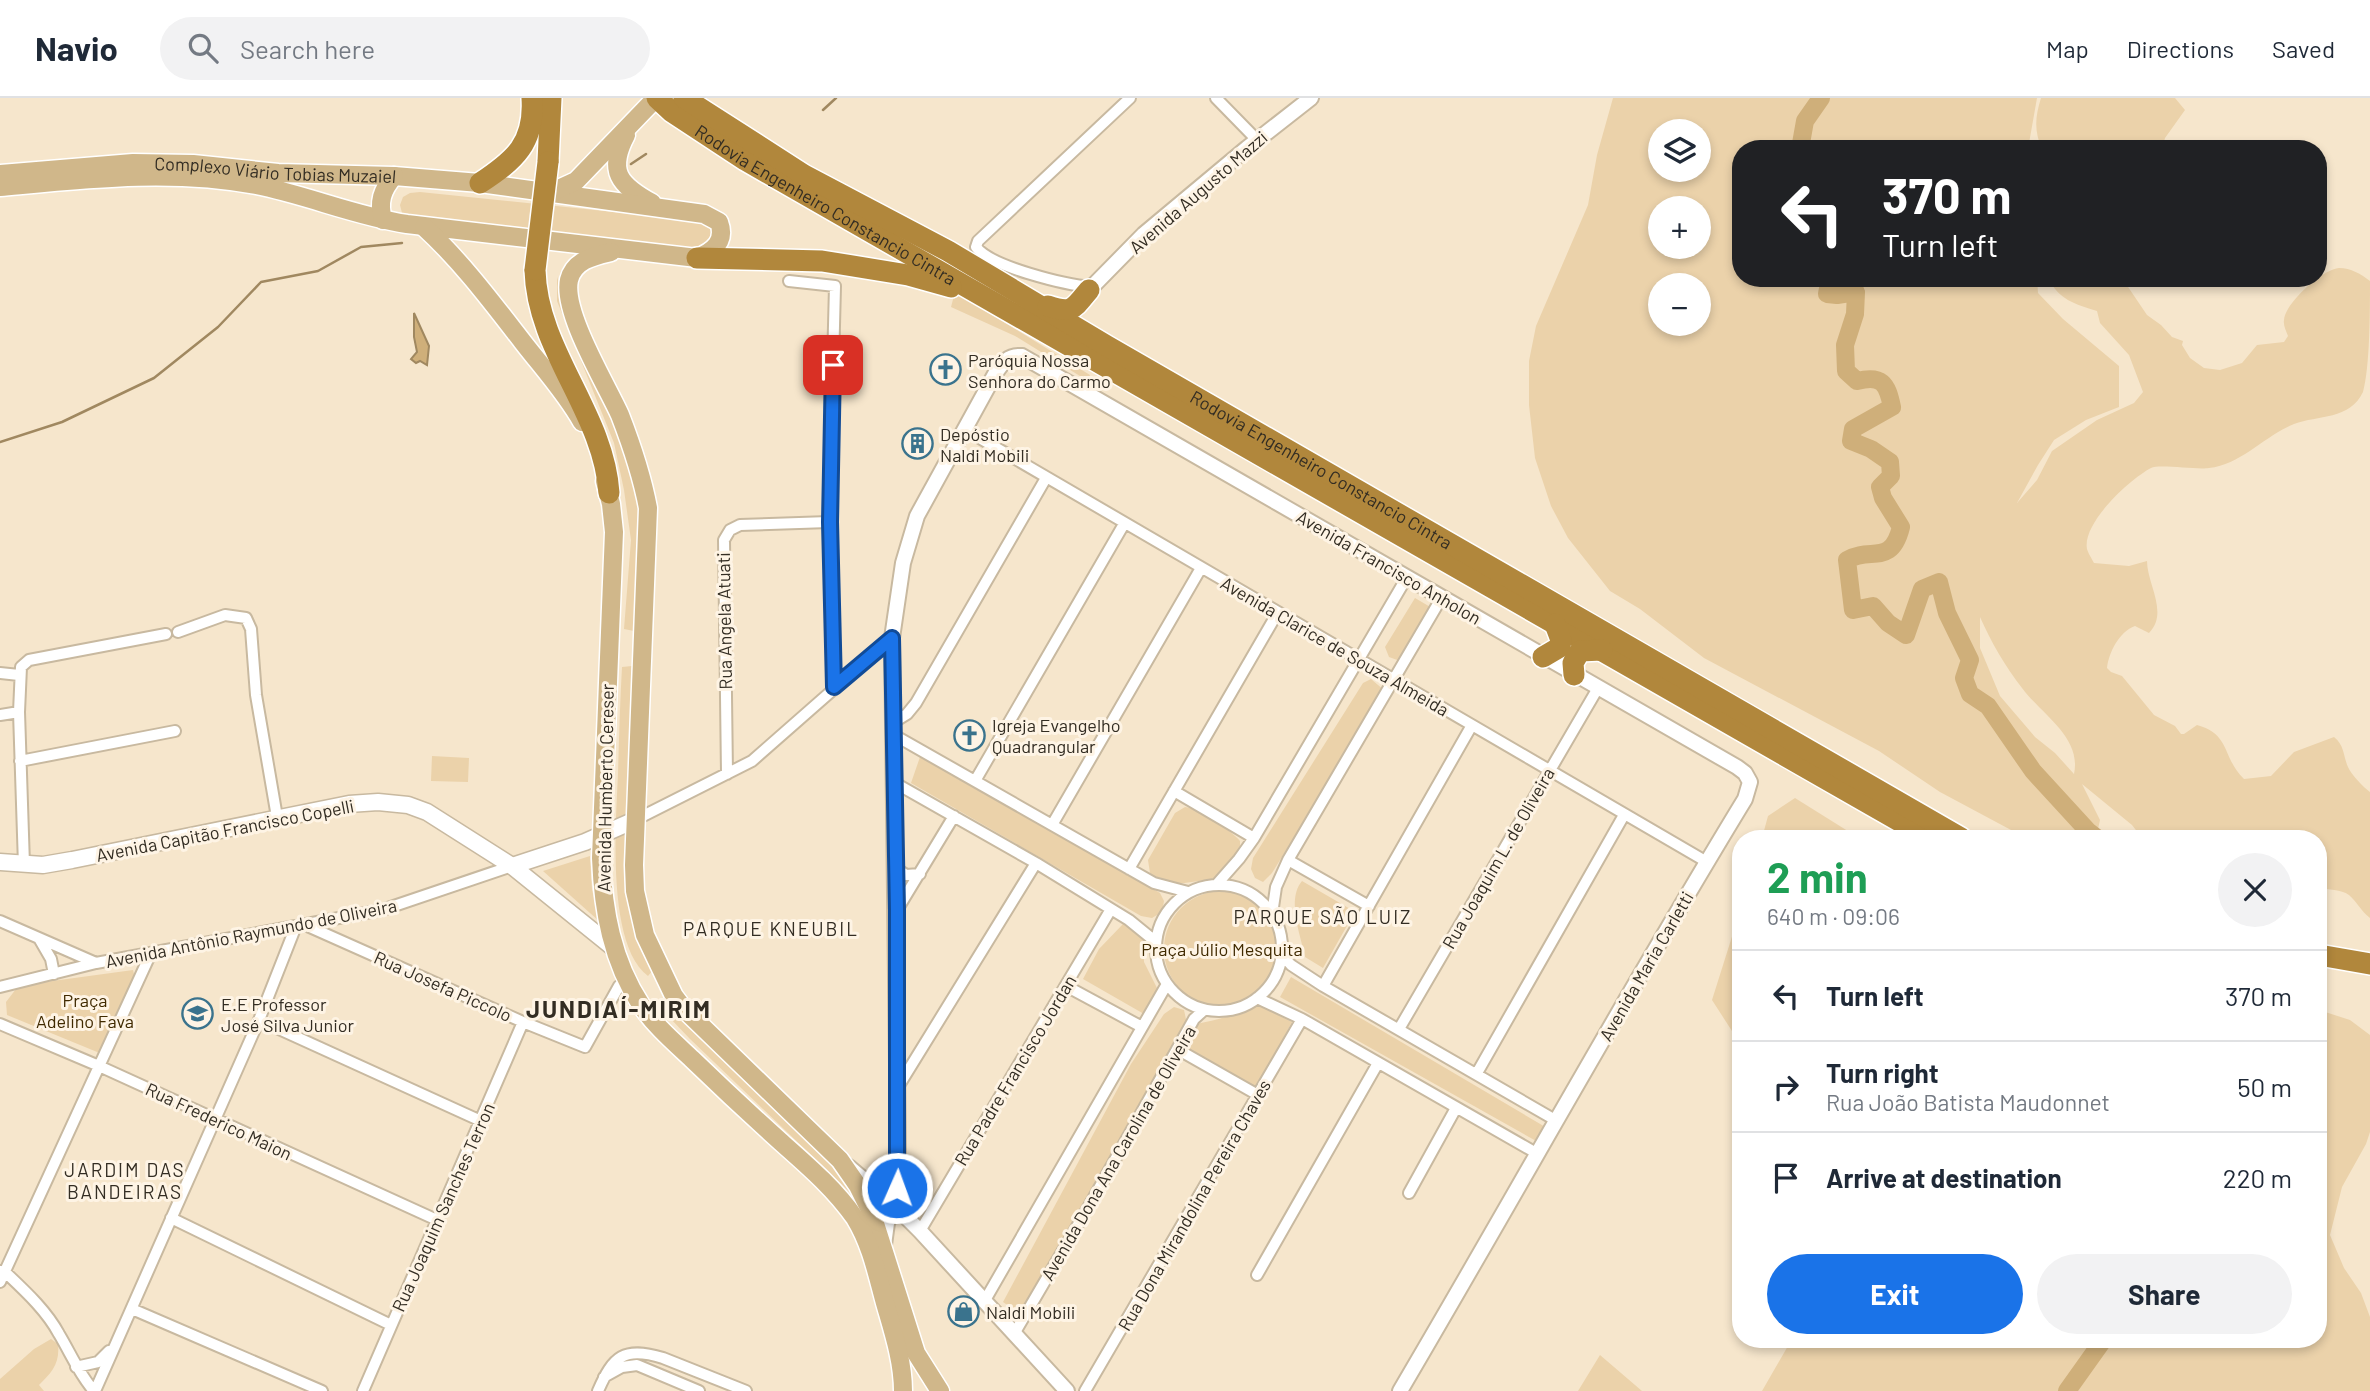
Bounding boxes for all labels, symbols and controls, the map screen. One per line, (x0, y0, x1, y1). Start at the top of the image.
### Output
search box (160, 17, 650, 80)
text: Navio (35, 28, 118, 68)
icon: search (184, 29, 222, 67)
text: Search here (240, 33, 375, 64)
text: Map (2046, 34, 2089, 63)
text: Directions (2127, 34, 2234, 63)
text: Saved (2272, 34, 2335, 63)
street label: Rodovia Engenheiro Constancio Cintra (691, 119, 960, 290)
map controls (1648, 119, 1711, 336)
button: layers (1648, 119, 1711, 182)
street label: Avenida Augusto Mazzi (1124, 126, 1272, 258)
street label: Complexo Viário Tobias Muzaiel (154, 152, 397, 187)
text: 370 m (1882, 165, 2011, 224)
icon: left (1767, 168, 1858, 259)
button: + (1648, 196, 1711, 259)
text: Turn left (1882, 225, 1999, 263)
button: − (1648, 273, 1711, 336)
pin (803, 335, 863, 395)
icon: arrive (814, 346, 852, 384)
place label: Paróquia Nossa Senhora do Carmo (968, 349, 1111, 392)
church icon: Paróquia Nossa Senhora do Carmo (928, 353, 962, 387)
street label: Rodovia Engenheiro Constancio Cintra (1187, 385, 1456, 554)
place label: Depóstio Naldi Mobili (940, 423, 1029, 466)
building icon: Depóstio Naldi Mobili (900, 427, 934, 461)
street label: Avenida Francisco Anholon (1293, 505, 1485, 629)
street label: Rua Angela Atuati (712, 552, 736, 690)
street label: Avenida Clarice de Souza Almeida (1217, 571, 1453, 721)
street label: Avenida Humberto Cereser (592, 683, 618, 892)
place label: Igreja Evangelho Quadrangular (992, 714, 1120, 757)
church icon: Igreja Evangelho Quadrangular (952, 718, 986, 752)
street label: Rua Joaquim L. de Oliveira (1437, 764, 1559, 952)
street label: Avenida Capitão Francisco Copelli (94, 794, 356, 866)
text: 2 min (1767, 851, 1868, 901)
button: close (2218, 853, 2292, 927)
street label: Avenida Maria Carletti (1594, 887, 1698, 1045)
street label: Avenida Antônio Raymundo de Oliveira (103, 894, 399, 972)
text: 640 m · 09:06 (1767, 902, 1900, 930)
district label: PARQUE SÃO LUIZ (1234, 905, 1413, 928)
district label: PARQUE KNEUBIL (683, 917, 859, 940)
park label: Praça Júlio Mesquita (1141, 938, 1303, 960)
street label: Rua Josefa Piccolo (371, 946, 515, 1026)
street label: Rua Padre Francisco Jordan (949, 971, 1081, 1169)
icon: left (1767, 977, 1805, 1015)
text: Turn left (1826, 980, 1924, 1011)
text: 370 m (2225, 980, 2292, 1011)
park label: Praça Adelino Fava (36, 989, 134, 1032)
place label: E.E Professor José Silva Junior (221, 993, 355, 1036)
district label: JUNDIAÍ-MIRIM (526, 994, 712, 1023)
school or university icon: E.E Professor José Silva Junior (181, 997, 215, 1031)
street label: Avenida Dona Ana Carolina de Oliveira (1036, 1022, 1200, 1284)
text: Turn right (1826, 1057, 1939, 1088)
icon: right (1767, 1068, 1805, 1106)
text: 50 m (2237, 1071, 2292, 1102)
street label: Rua Dona Mirandolina Pereira Chaves (1113, 1075, 1275, 1335)
street label: Rua Frederico Maion (142, 1077, 296, 1165)
text: Rua João Batista Maudonnet (1826, 1088, 2110, 1116)
street label: Rua Joaquim Sanches Terron (387, 1099, 499, 1315)
position arrow (860, 1151, 934, 1225)
district label: JARDIM DAS BANDEIRAS (64, 1158, 186, 1203)
icon: arrive (1767, 1159, 1805, 1197)
text: Arrive at destination (1826, 1162, 2062, 1193)
text: 220 m (2223, 1162, 2292, 1193)
button: Exit (1767, 1254, 2023, 1334)
button: Share (2037, 1254, 2292, 1334)
shop icon: Naldi Mobili (946, 1295, 980, 1329)
place label: Naldi Mobili (986, 1301, 1075, 1323)

